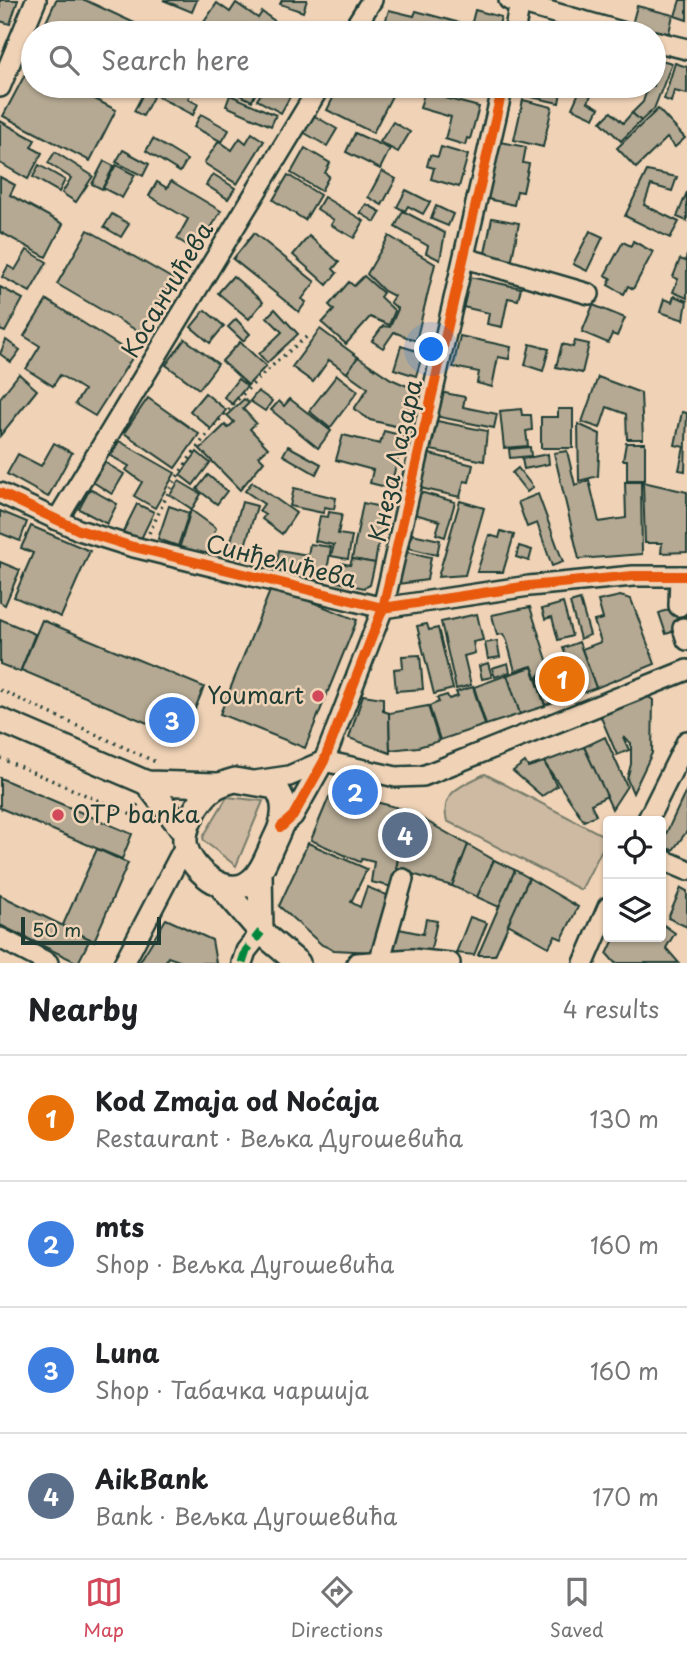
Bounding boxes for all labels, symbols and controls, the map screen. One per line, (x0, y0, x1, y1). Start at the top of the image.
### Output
search box (21, 21, 666, 98)
text: Search here (101, 40, 250, 79)
icon: search (45, 41, 83, 79)
street label: Косанчићева (111, 214, 221, 364)
your location (414, 332, 448, 366)
street label: Кнеза Лазара (358, 375, 430, 546)
street label: Синђелићева (202, 524, 361, 596)
pin: 1 (539, 653, 585, 705)
place label: Youmart (207, 676, 304, 712)
marker: Youmart (310, 688, 326, 704)
pin: 3 (149, 694, 195, 746)
pin: 2 (332, 766, 378, 818)
place label: OTP banka (72, 795, 200, 831)
marker: OTP banka (50, 807, 66, 823)
pin: 4 (382, 809, 428, 861)
map controls (603, 816, 666, 942)
button: locate (603, 816, 666, 879)
button: layers (603, 879, 666, 942)
scale bar (21, 914, 161, 946)
text: 50 m (32, 915, 81, 943)
text: Nearby (28, 986, 138, 1031)
text: 4 results (563, 991, 659, 1026)
text: Kod Zmaja od Noćaja (95, 1081, 379, 1120)
text: 1 (46, 1101, 57, 1136)
text: 130 m (589, 1101, 659, 1136)
text: Restaurant · Вељка Дугошевића (95, 1120, 463, 1155)
text: mts (95, 1207, 144, 1246)
text: 2 (43, 1227, 59, 1262)
text: 160 m (590, 1227, 659, 1262)
text: Shop · Вељка Дугошевића (95, 1246, 394, 1281)
text: Luna (95, 1333, 160, 1372)
text: 3 (43, 1353, 59, 1388)
text: 160 m (590, 1353, 659, 1388)
text: Shop · Табачка чаршија (95, 1372, 369, 1407)
text: AikBank (95, 1459, 209, 1498)
text: 4 (43, 1479, 59, 1514)
text: 170 m (592, 1479, 659, 1514)
text: Bank · Вељка Дугошевића (95, 1498, 397, 1533)
tab: Map (83, 1573, 124, 1643)
tab: Directions (291, 1573, 383, 1643)
tab: Saved (550, 1573, 604, 1643)

